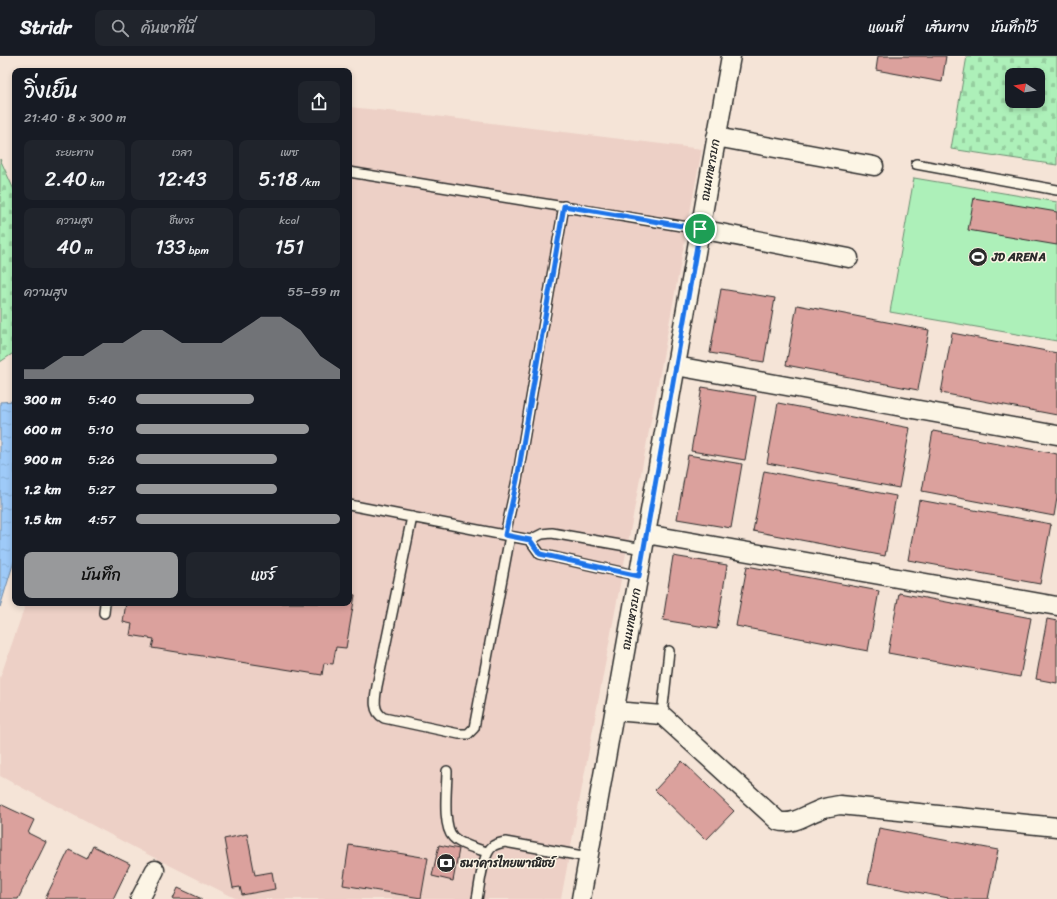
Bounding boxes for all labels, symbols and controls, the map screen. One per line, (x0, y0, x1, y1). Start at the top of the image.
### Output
search box (95, 10, 375, 46)
text: Stridr (20, 11, 71, 44)
text: ค้นหาที่นี่ (141, 15, 195, 41)
text: แผนที่ (868, 15, 903, 40)
text: เส้นทาง (925, 15, 969, 40)
text: บันทึกไว้ (991, 15, 1037, 40)
icon: search (109, 17, 131, 39)
north arrow (1005, 68, 1045, 108)
map controls (1005, 68, 1045, 108)
text: วิ่งเย็น (24, 71, 78, 110)
button: share (298, 81, 340, 123)
text: 21:40 · 8 × 300 m (24, 106, 126, 129)
street label: ถนนทหารบก (694, 137, 726, 203)
text: ระยะทาง (56, 143, 94, 162)
text: เวลา (172, 143, 192, 162)
text: เพซ (280, 143, 298, 162)
text: 2.40 (45, 162, 87, 197)
text: 12:43 (157, 162, 207, 197)
text: 5:18 (259, 162, 297, 197)
text: km (87, 173, 105, 192)
text: /km (297, 173, 320, 192)
text: ความสูง (56, 211, 93, 230)
text: ชีพจร (169, 211, 195, 230)
text: kcal (279, 211, 299, 230)
pin (683, 212, 717, 246)
icon: arrive (689, 218, 711, 240)
text: 40 (56, 230, 82, 265)
text: 133 (155, 230, 186, 265)
text: 151 (275, 230, 304, 265)
text: m (82, 241, 93, 260)
text: bpm (186, 241, 209, 260)
sports icon: JD ARENA (967, 246, 989, 268)
place label: JD ARENA (991, 246, 1046, 268)
text: ความสูง (24, 280, 67, 303)
text: 55–59 m (287, 280, 340, 303)
text: 300 m (24, 388, 61, 411)
text: 5:40 (88, 388, 116, 411)
text: 600 m (24, 418, 61, 441)
text: 5:10 (88, 418, 114, 441)
text: 900 m (24, 448, 62, 471)
text: 5:26 (88, 448, 115, 471)
text: 1.2 km (24, 478, 61, 501)
text: 5:27 (88, 478, 115, 501)
text: 1.5 km (24, 508, 62, 531)
text: 4:57 (88, 508, 115, 531)
button: บันทึก (24, 552, 178, 598)
button: แชร์ (186, 552, 340, 598)
street label: ถนนทหารบก (615, 586, 647, 652)
bank icon: ธนาคารไทยพาณิชย์ (435, 852, 457, 874)
place label: ธนาคารไทยพาณิชย์ (460, 852, 558, 874)

